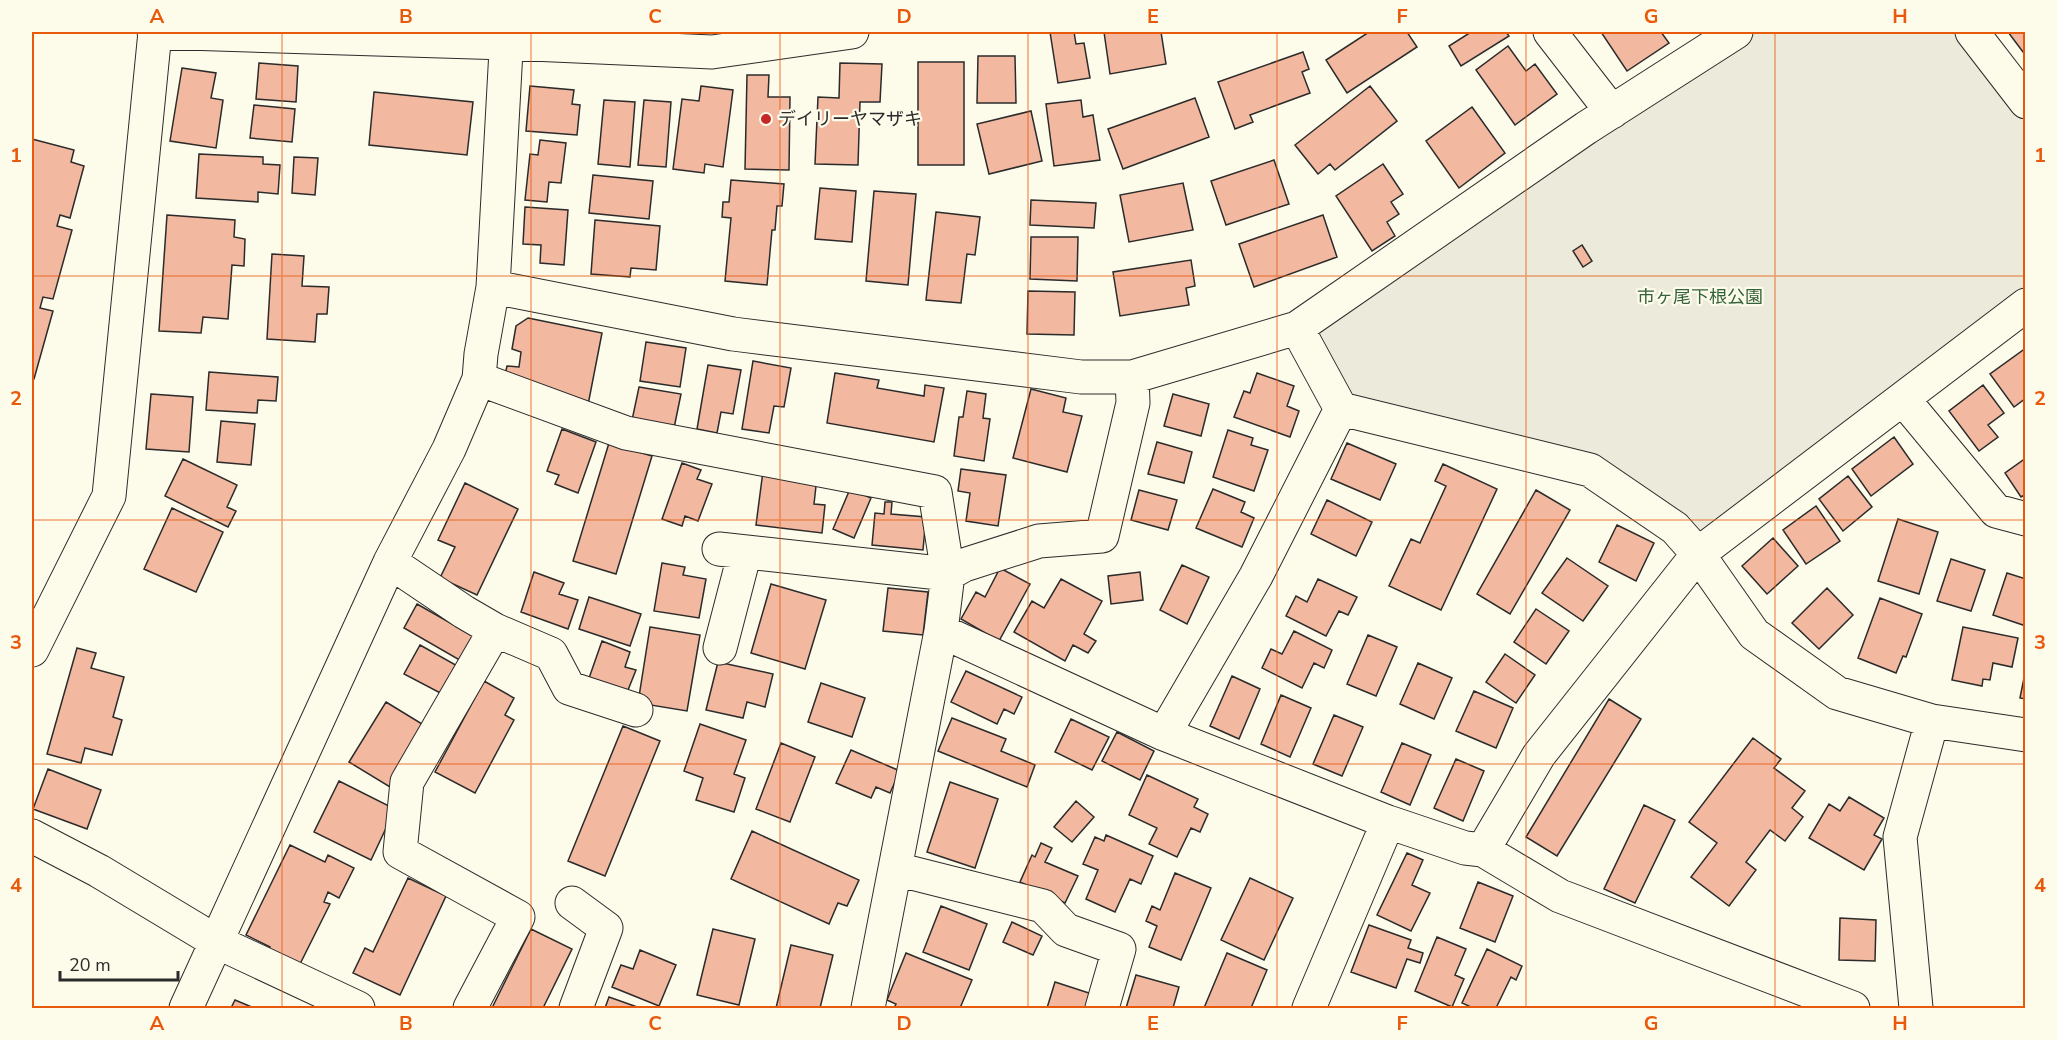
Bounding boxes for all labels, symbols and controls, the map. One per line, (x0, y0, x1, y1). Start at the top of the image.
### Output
text: A (150, 3, 165, 30)
text: B (399, 3, 413, 30)
text: C (648, 3, 662, 30)
text: D (896, 3, 912, 30)
text: E (1147, 3, 1159, 30)
text: F (1396, 3, 1408, 30)
text: G (1644, 3, 1658, 30)
text: H (1892, 3, 1908, 30)
place label: デイリーヤマザキ (778, 107, 922, 131)
marker: デイリーヤマザキ (759, 112, 773, 126)
text: 1 (10, 142, 22, 169)
text: 1 (2034, 142, 2046, 169)
park label: 市ヶ尾下根公園 (1637, 285, 1763, 309)
text: 2 (10, 385, 22, 412)
text: 2 (2034, 385, 2046, 412)
text: 3 (10, 629, 22, 656)
text: 3 (2034, 629, 2046, 656)
text: 4 (10, 872, 22, 899)
text: 4 (2034, 872, 2046, 899)
scale bar (60, 944, 178, 982)
text: 20 m (69, 953, 111, 977)
text: A (150, 1010, 165, 1037)
text: B (399, 1010, 413, 1037)
text: C (648, 1010, 662, 1037)
text: D (896, 1010, 912, 1037)
text: E (1147, 1010, 1159, 1037)
text: F (1396, 1010, 1408, 1037)
text: G (1644, 1010, 1658, 1037)
text: H (1892, 1010, 1908, 1037)

